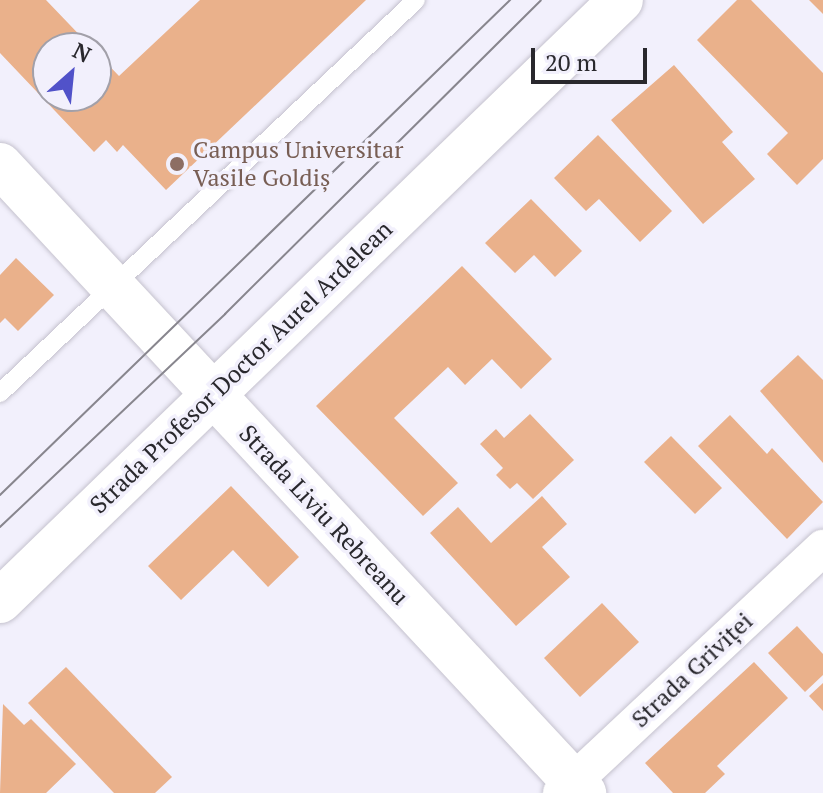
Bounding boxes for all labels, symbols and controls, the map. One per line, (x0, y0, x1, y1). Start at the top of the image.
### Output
north arrow (32, 32, 112, 112)
scale bar (535, 32, 651, 82)
text: N (68, 35, 96, 69)
text: 20 m (545, 46, 597, 78)
place label: Campus Universitar Vasile Goldiș (193, 136, 403, 192)
marker: Campus Universitar Vasile Goldiș (168, 155, 186, 173)
street label: Strada Profesor Doctor Aurel Ardelean (84, 214, 398, 520)
street label: Strada Liviu Rebreanu (233, 419, 415, 611)
street label: Strada Griviței (626, 607, 758, 733)

